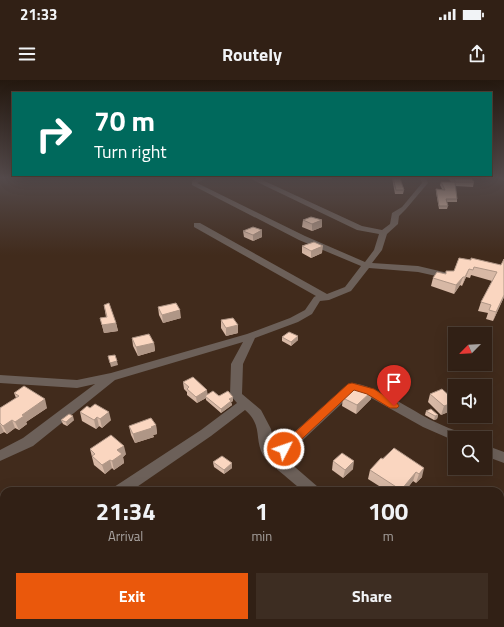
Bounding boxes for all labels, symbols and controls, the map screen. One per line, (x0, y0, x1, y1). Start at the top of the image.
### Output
text: 21:33 (20, 3, 57, 26)
text: Routely (222, 41, 282, 68)
icon: menu (16, 43, 38, 65)
icon: share (466, 43, 488, 65)
text: 70 m (94, 99, 155, 142)
icon: right (28, 108, 80, 160)
text: Turn right (94, 138, 167, 165)
north arrow (448, 327, 492, 371)
map controls (448, 327, 492, 475)
pin (377, 365, 411, 406)
icon: arrive (383, 371, 405, 393)
button: sound (448, 379, 492, 423)
position arrow (263, 428, 305, 470)
button: search (448, 431, 492, 475)
text: 21:34 (96, 493, 156, 529)
text: 1 (255, 493, 269, 529)
text: 100 (368, 493, 408, 529)
text: Arrival (108, 526, 143, 546)
text: min (251, 526, 272, 546)
text: m (383, 526, 394, 546)
button: Exit (16, 573, 248, 619)
button: Share (256, 573, 488, 619)

